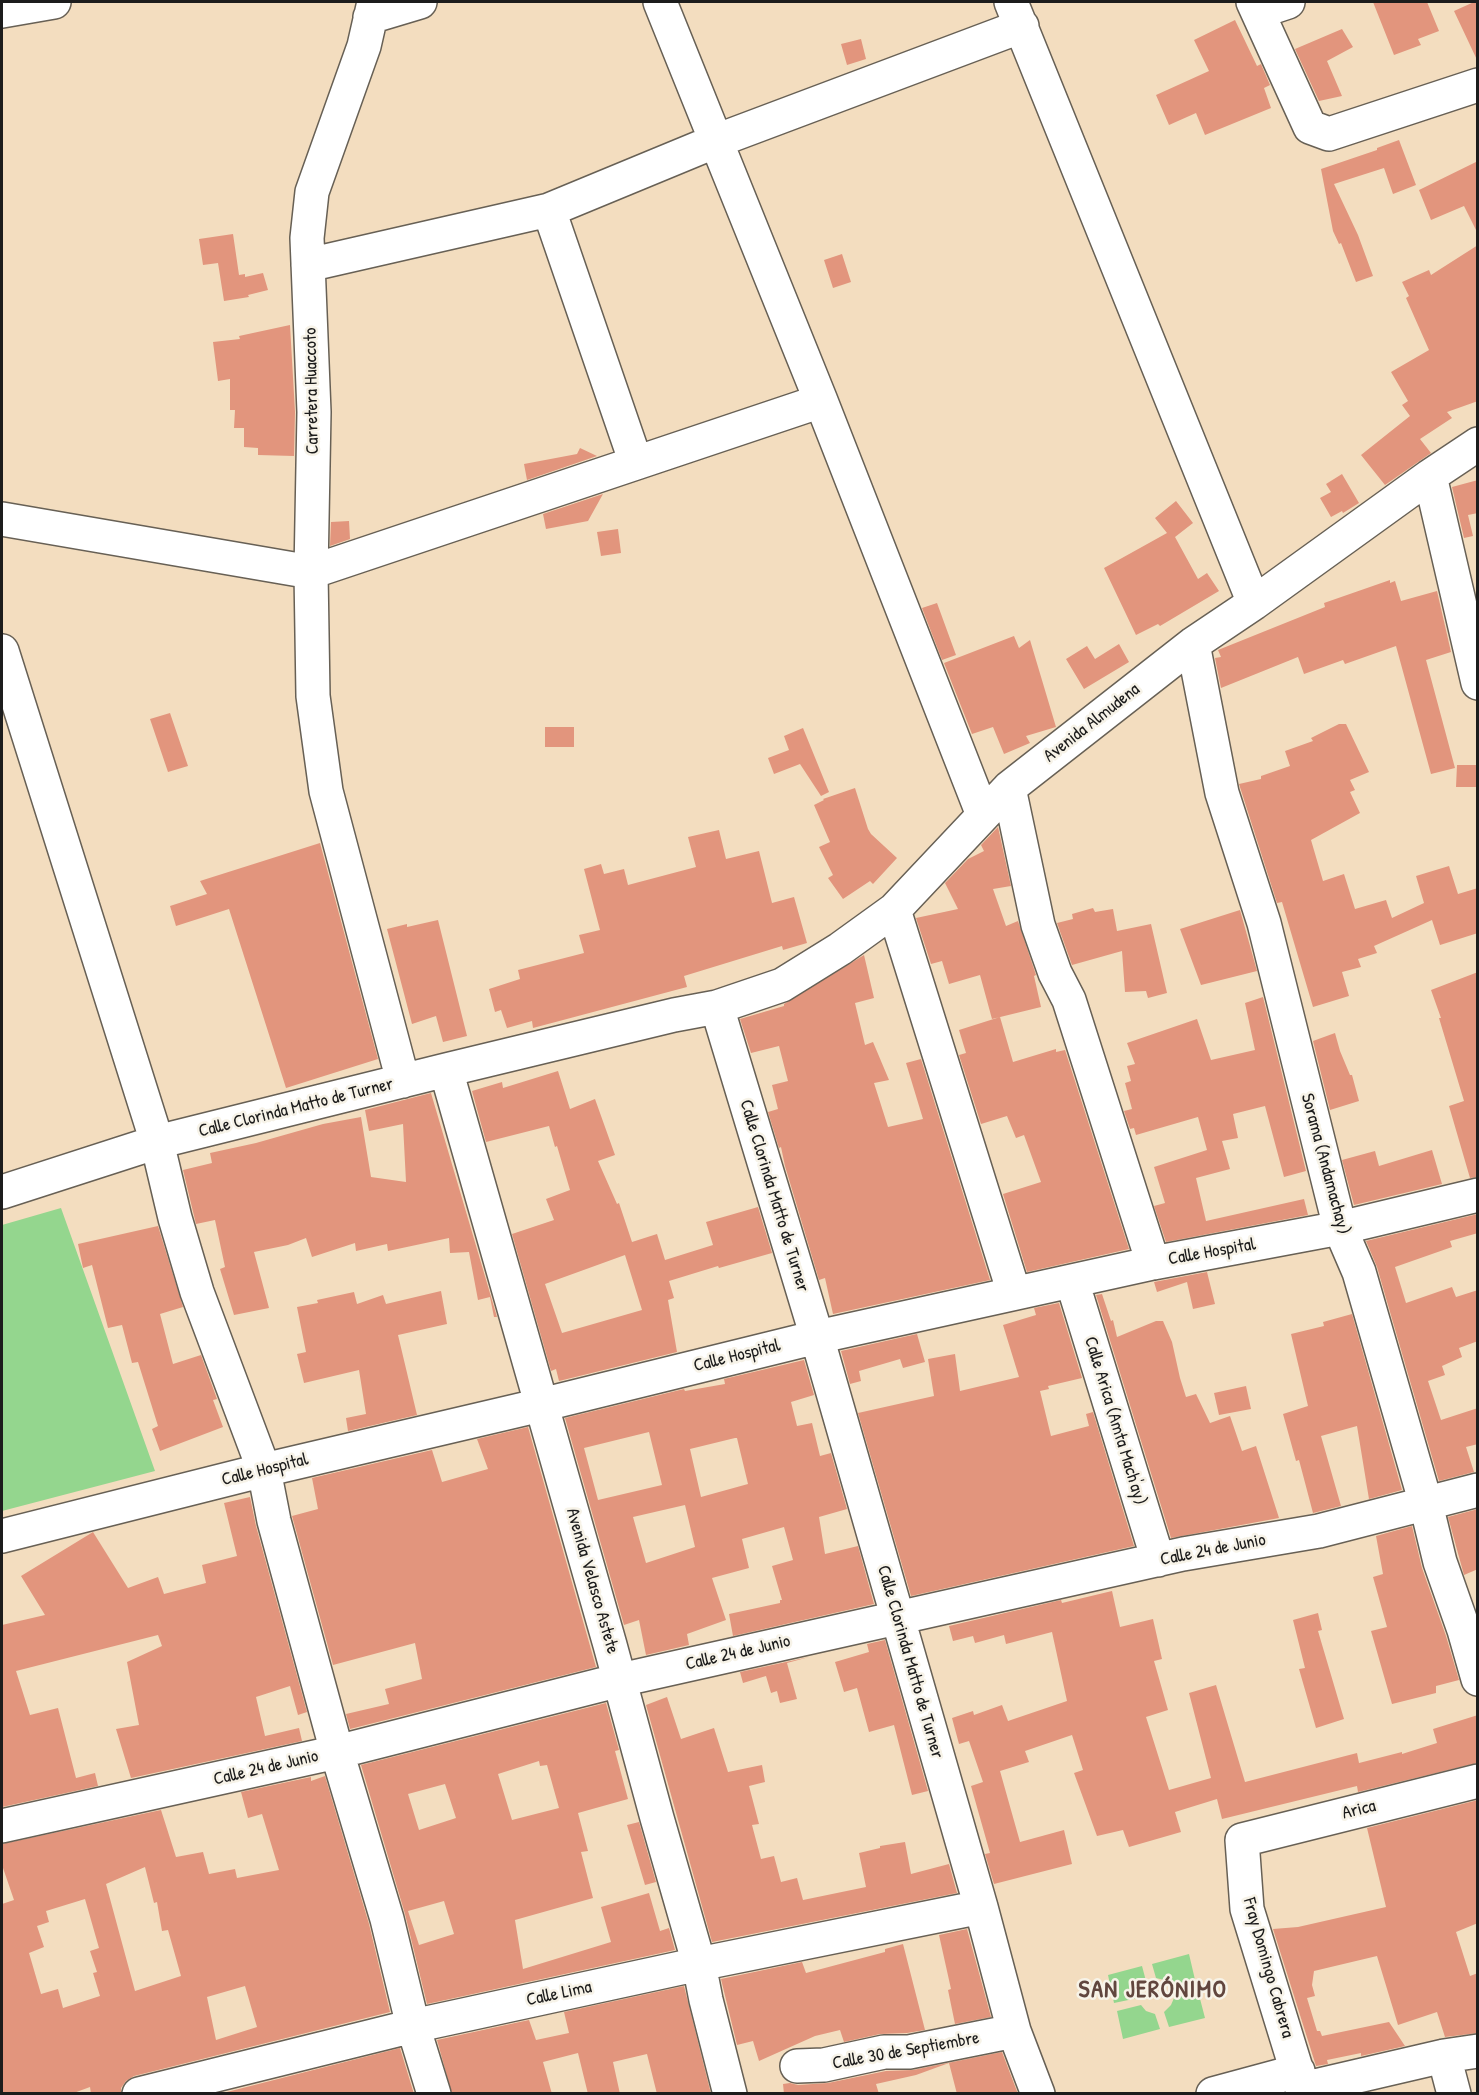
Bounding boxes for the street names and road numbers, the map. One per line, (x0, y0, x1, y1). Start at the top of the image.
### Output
street label: Carretera Huaccoto (300, 327, 324, 455)
street label: Avenida Almudena (1040, 679, 1144, 767)
street label: Calle Clorinda Matto de Turner (196, 1073, 396, 1143)
street label: Sorama (Andamachay) (1296, 1091, 1354, 1237)
street label: Calle Clorinda Matto de Turner (734, 1097, 814, 1295)
street label: Calle Hospital (1167, 1234, 1257, 1270)
street label: Calle Arica (Amta Mach'ay) (1079, 1334, 1151, 1508)
street label: Calle Hospital (692, 1335, 782, 1377)
street label: Calle Hospital (220, 1449, 310, 1491)
street label: Avenida Velasco Astete (561, 1506, 623, 1656)
street label: Calle 24 de Junio (1158, 1529, 1268, 1571)
street label: Calle Clorinda Matto de Turner (872, 1563, 948, 1761)
street label: Calle 24 de Junio (683, 1630, 793, 1676)
street label: Calle 24 de Junio (211, 1745, 321, 1791)
street label: Arica (1340, 1795, 1378, 1825)
street label: Fray Domingo Cabrera (1238, 1896, 1298, 2040)
street label: Calle Lima (524, 1977, 594, 2011)
street label: Calle 30 de Septiembre (831, 2027, 981, 2075)

